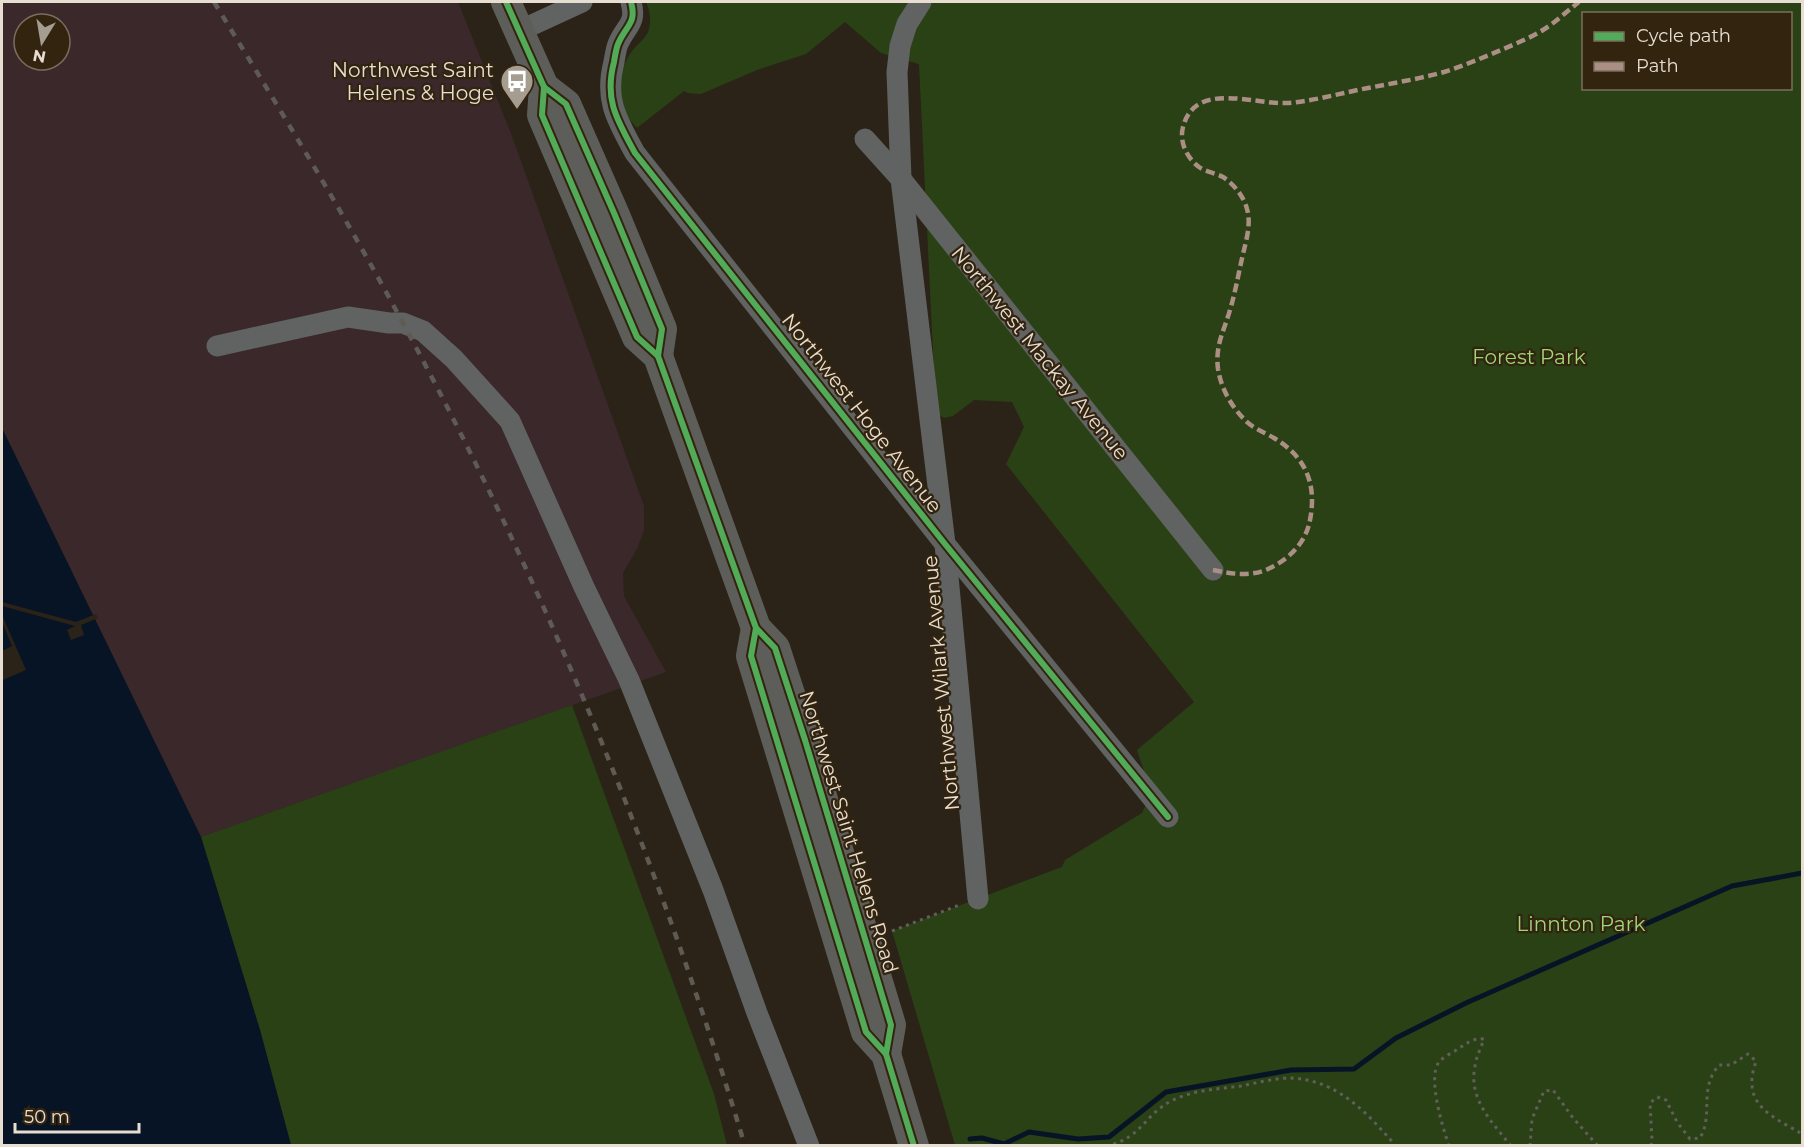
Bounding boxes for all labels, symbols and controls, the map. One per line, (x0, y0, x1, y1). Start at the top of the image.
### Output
north arrow (12, 12, 72, 72)
legend (1582, 12, 1792, 90)
text: Cycle path (1636, 25, 1731, 47)
text: N (31, 46, 47, 67)
text: Path (1636, 55, 1679, 77)
place label: Northwest Saint Helens & Hoge (332, 58, 494, 105)
bus stop icon: Northwest Saint Helens & Hoge (499, 63, 535, 110)
street label: Northwest Mackay Avenue (946, 241, 1134, 465)
street label: Northwest Hoge Avenue (777, 309, 947, 517)
park label: Forest Park (1472, 345, 1586, 369)
street label: Northwest Wilark Avenue (918, 554, 964, 812)
street label: Northwest Saint Helens Road (795, 688, 903, 976)
park label: Linnton Park (1517, 912, 1645, 936)
scale bar (15, 1096, 140, 1134)
text: 50 m (24, 1106, 70, 1128)

